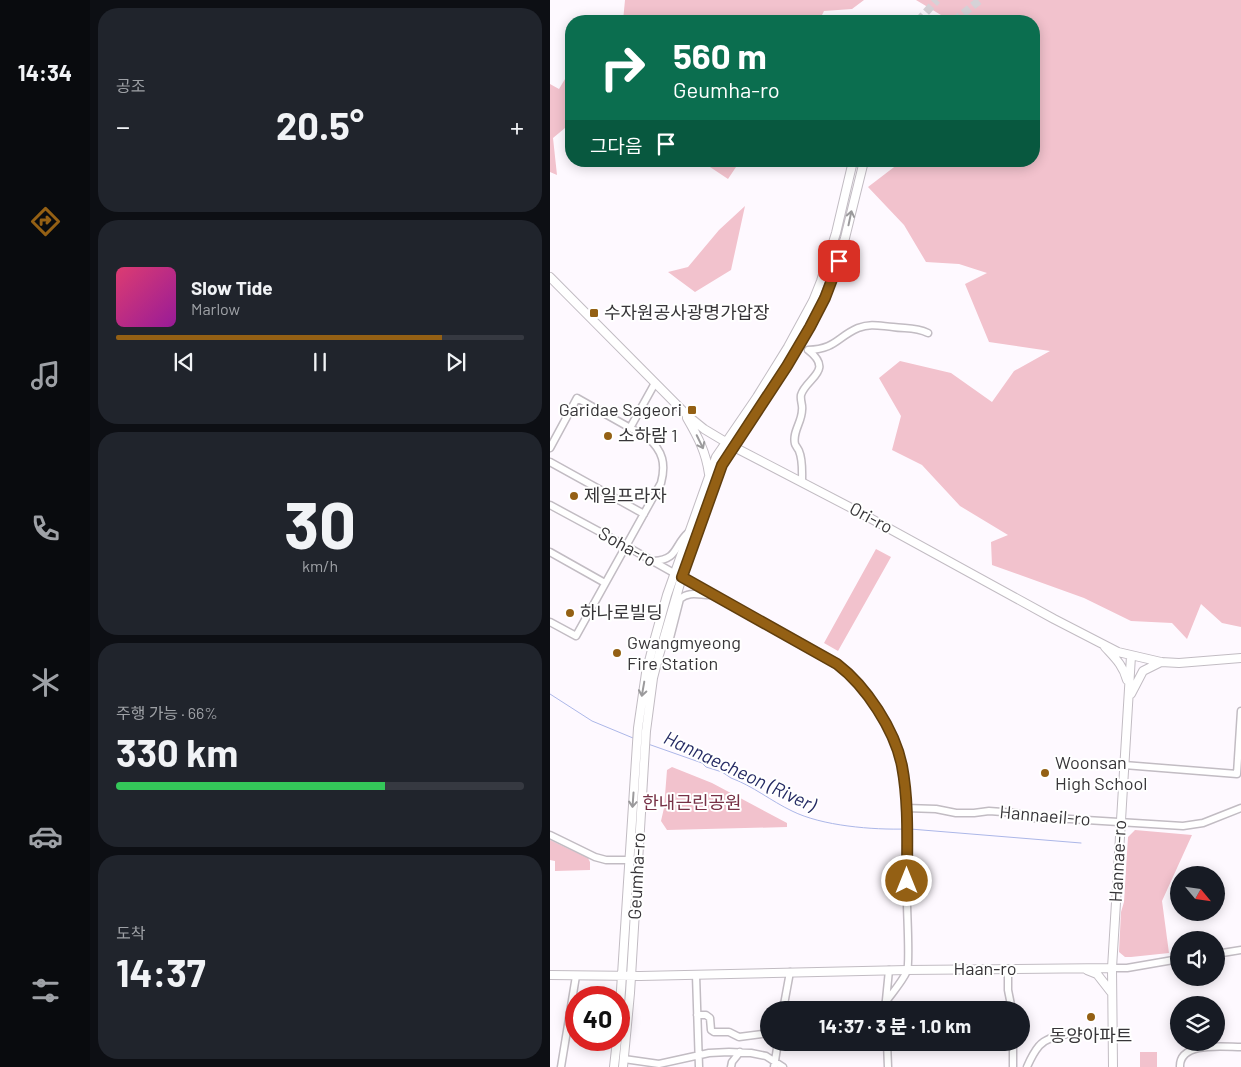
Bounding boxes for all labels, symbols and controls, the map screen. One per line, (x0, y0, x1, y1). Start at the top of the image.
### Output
text: 560 m (673, 34, 767, 76)
icon: right (590, 35, 655, 100)
text: 14:34 (18, 59, 72, 85)
text: 공조 (116, 76, 145, 95)
text: Geumha-ro (673, 76, 780, 102)
text: 20.5° (276, 102, 364, 148)
text: − (116, 109, 130, 143)
text: + (510, 109, 524, 143)
icon: arrive (652, 130, 680, 158)
text: 그다음 (590, 134, 642, 157)
icon: directions (28, 204, 63, 239)
one-way arrow (845, 210, 855, 226)
pin (818, 240, 860, 282)
icon: arrive (825, 247, 853, 275)
text: Slow Tide (191, 276, 273, 299)
text: Marlow (191, 299, 240, 318)
place label: 수자원공사광명가압장 (604, 301, 770, 323)
marker: 수자원공사광명가압장 (588, 307, 600, 319)
icon: previous (170, 348, 198, 376)
icon: pause (306, 348, 334, 376)
icon: next (442, 348, 470, 376)
icon: music (28, 358, 63, 393)
place label: Garidae Sageori (559, 398, 682, 420)
marker: Garidae Sageori (686, 404, 698, 416)
place label: 소하람 1 (618, 424, 678, 446)
marker: 소하람 1 (602, 430, 614, 442)
one-way arrow (696, 435, 706, 450)
text: 30 (284, 484, 356, 562)
place label: 제일프라자 (584, 484, 667, 506)
marker: 제일프라자 (568, 490, 580, 502)
street label: Ori-ro (846, 497, 897, 538)
icon: phone (28, 511, 63, 546)
street label: Soha-ro (595, 521, 660, 571)
text: km/h (302, 556, 338, 575)
place label: 하나로빌딩 (580, 601, 663, 623)
marker: 하나로빌딩 (564, 607, 576, 619)
place label: Gwangmyeong Fire Station (627, 631, 741, 674)
marker: Gwangmyeong Fire Station (611, 647, 623, 659)
icon: climate (28, 665, 63, 700)
one-way arrow (638, 681, 648, 697)
text: 주행 가능 · 66% (116, 703, 218, 722)
water label: Hannaecheon (River) (660, 725, 821, 816)
text: 330 km (116, 729, 238, 775)
place label: Woonsan High School (1055, 751, 1148, 794)
marker: Woonsan High School (1039, 767, 1051, 779)
park label: 한내근린공원 (642, 791, 742, 813)
one-way arrow (629, 792, 638, 808)
street label: Hannaeil-ro (999, 800, 1092, 830)
icon: car (28, 819, 63, 854)
street label: Hannae-ro (1104, 819, 1130, 903)
street label: Geumha-ro (623, 832, 649, 920)
position arrow (880, 854, 932, 906)
north arrow (1170, 866, 1225, 921)
map controls (1170, 866, 1225, 1051)
text: 도착 (116, 923, 145, 942)
button: sound (1170, 931, 1225, 986)
text: 14:37 (116, 949, 206, 995)
street label: Haan-ro (953, 957, 1017, 979)
icon: filters (28, 973, 63, 1008)
speed limit sign: 40 (565, 986, 630, 1051)
button: layers (1170, 996, 1225, 1051)
marker: 동양아파트 (1085, 1011, 1097, 1023)
text: 14:37 · 3 분 · 1.0 km (819, 1014, 971, 1037)
place label: 동양아파트 (1050, 1024, 1132, 1046)

